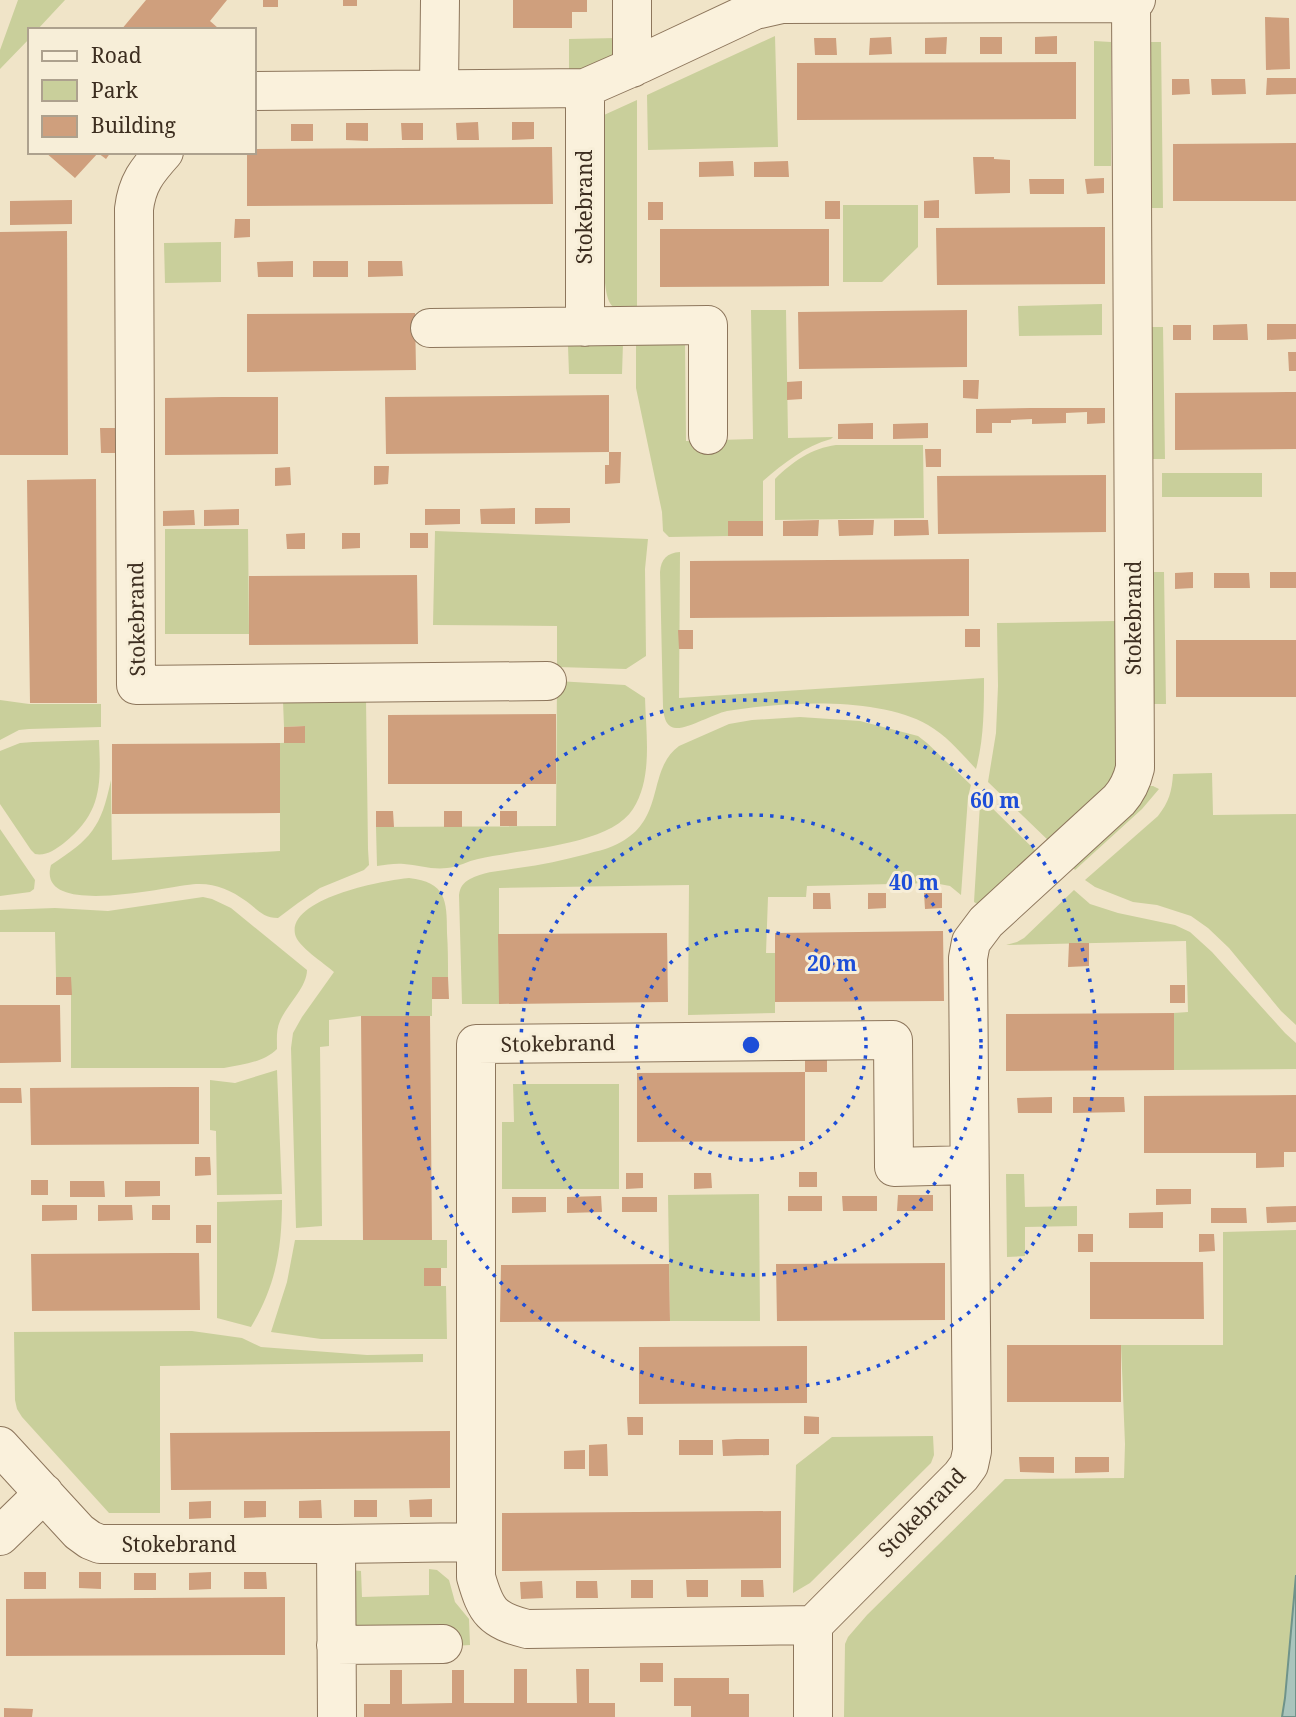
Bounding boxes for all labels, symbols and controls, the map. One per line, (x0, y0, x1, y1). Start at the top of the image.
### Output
legend (28, 28, 256, 154)
text: Road (91, 41, 142, 69)
text: Park (91, 76, 138, 104)
text: Building (91, 111, 176, 139)
street label: Stokebrand (570, 150, 598, 264)
street label: Stokebrand (121, 561, 151, 677)
street label: Stokebrand (1119, 561, 1147, 675)
text: 60 m (970, 786, 1020, 814)
text: 40 m (889, 868, 939, 896)
text: 20 m (807, 949, 857, 977)
street label: Stokebrand (500, 1028, 616, 1058)
centre of rings (739, 1033, 763, 1057)
street label: Stokebrand (871, 1461, 971, 1563)
street label: Stokebrand (122, 1530, 236, 1558)

